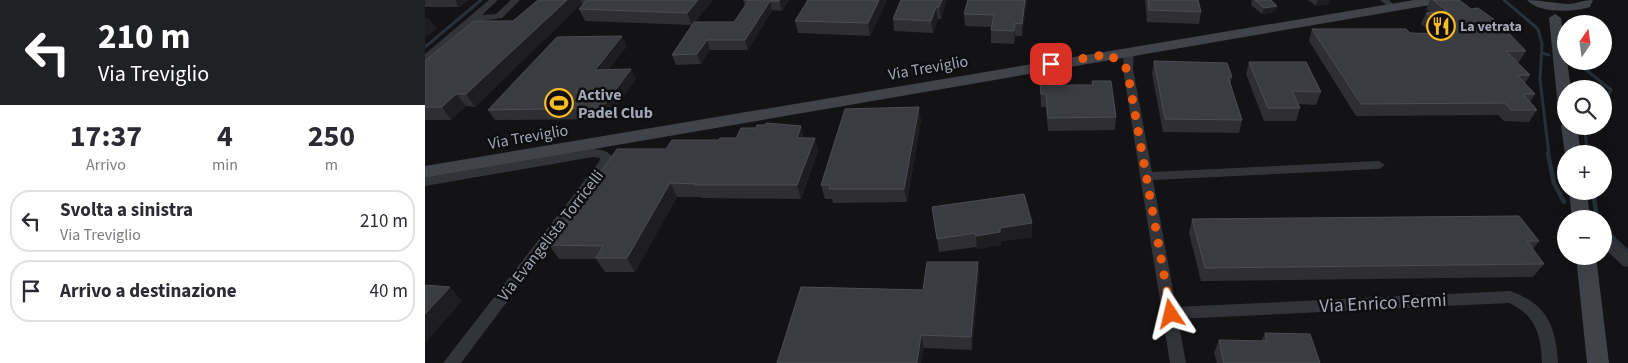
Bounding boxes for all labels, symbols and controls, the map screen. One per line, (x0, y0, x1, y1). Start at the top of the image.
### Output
restaurant icon: La vetrata (1426, 11, 1456, 41)
text: 210 m (98, 12, 190, 62)
north arrow (1557, 15, 1613, 70)
map controls (1557, 15, 1612, 265)
place label: La vetrata (1460, 17, 1522, 37)
icon: left (15, 20, 80, 85)
pin (1030, 43, 1072, 85)
street label: Via Treviglio (886, 50, 970, 86)
icon: arrive (1037, 50, 1065, 78)
text: Via Treviglio (98, 58, 209, 90)
button: search (1557, 80, 1612, 135)
place label: Active Padel Club (577, 84, 653, 124)
sports icon: Active Padel Club (544, 88, 574, 118)
text: 17:37 (70, 115, 142, 158)
text: 4 (217, 115, 233, 158)
text: 250 (308, 115, 355, 158)
street label: Via Treviglio (486, 119, 570, 155)
button: + (1557, 145, 1612, 200)
text: Arrivo (86, 154, 126, 176)
text: min (212, 154, 238, 176)
text: m (325, 154, 338, 176)
street label: Via Evangelista Torricelli (493, 166, 609, 306)
text: Svolta a sinistra (60, 197, 193, 224)
icon: left (17, 207, 45, 235)
text: 210 m (360, 208, 408, 235)
button: − (1557, 210, 1612, 265)
text: Via Treviglio (60, 224, 141, 246)
icon: arrive (17, 277, 45, 305)
text: Arrivo a destinazione (60, 278, 237, 305)
text: 40 m (370, 278, 408, 305)
position arrow (1144, 287, 1196, 339)
street label: Via Enrico Fermi (1319, 287, 1447, 320)

